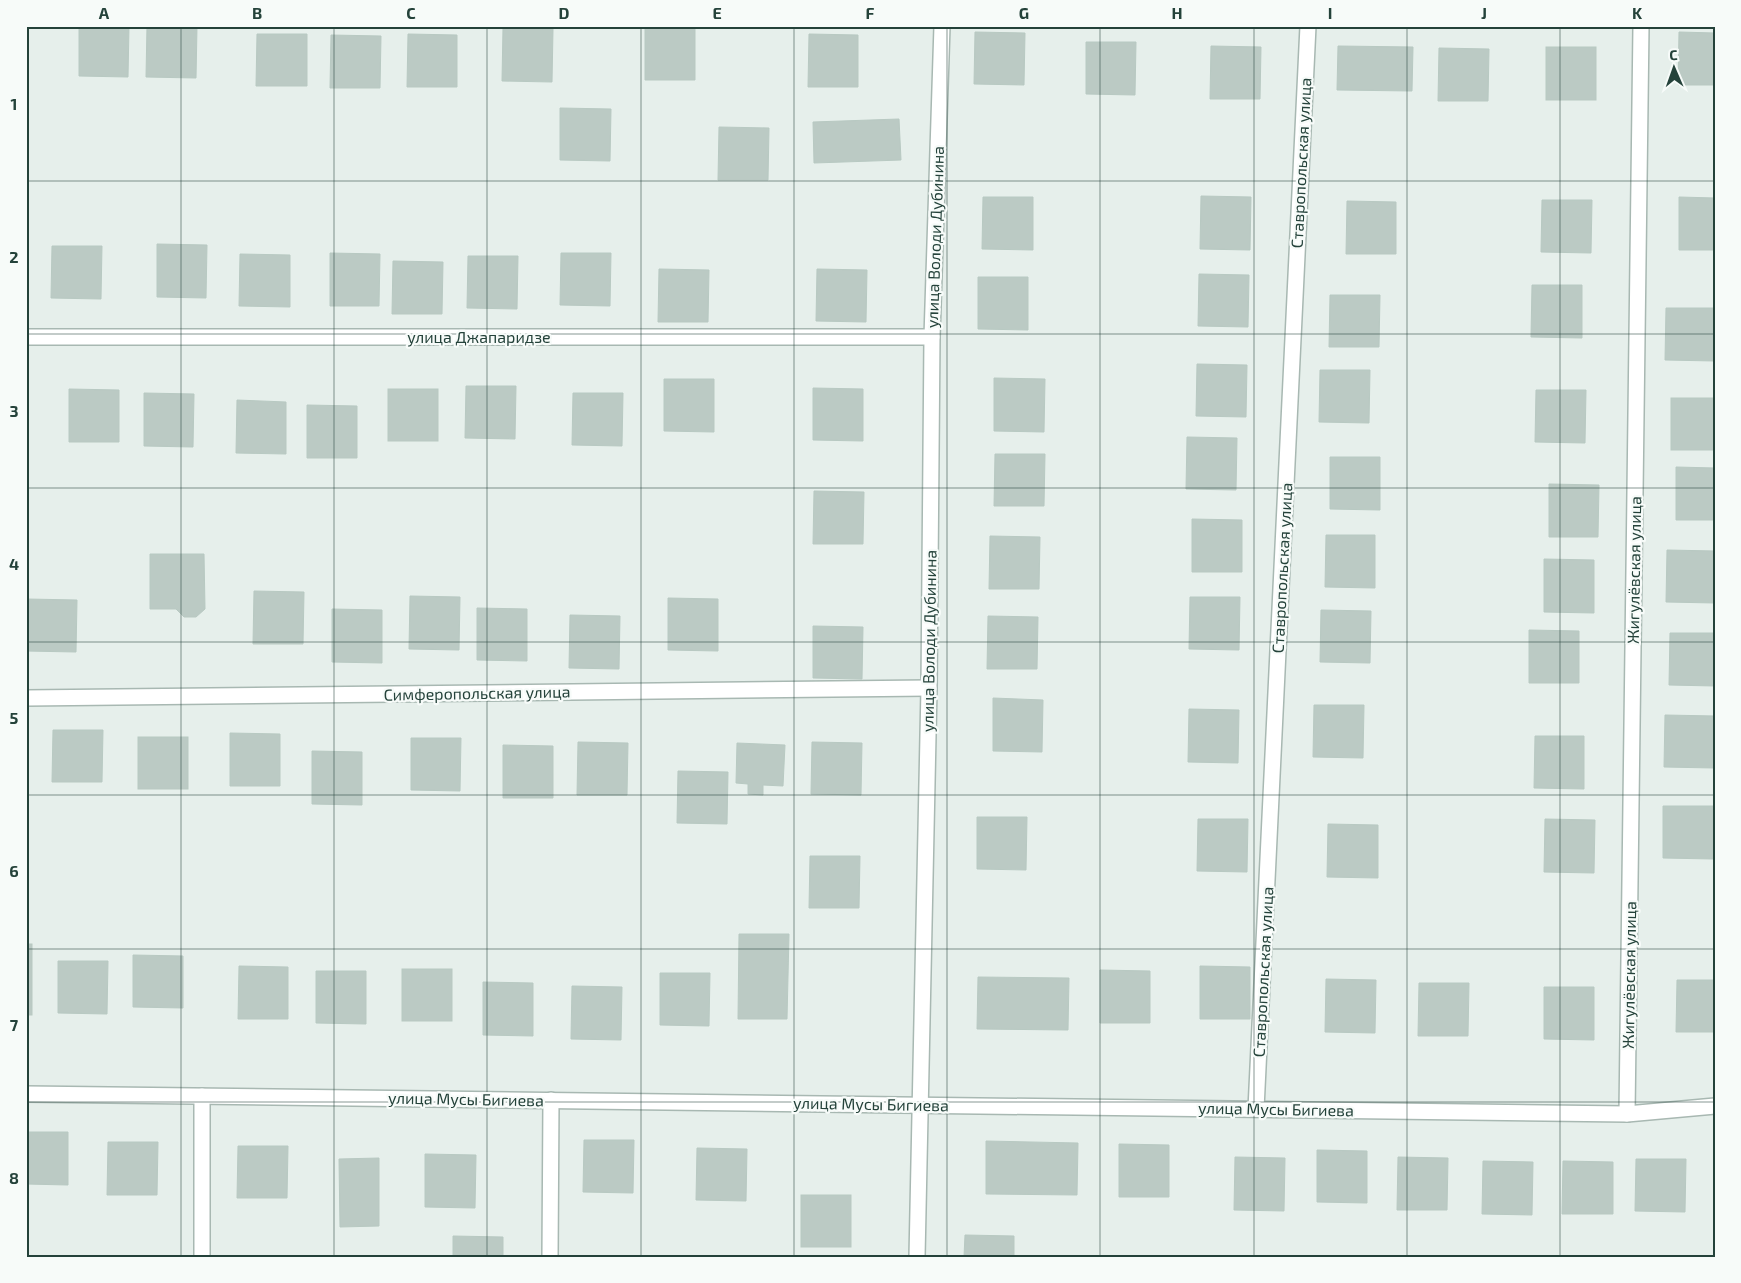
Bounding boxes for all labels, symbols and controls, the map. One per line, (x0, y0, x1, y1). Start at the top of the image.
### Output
text: A (99, 3, 110, 22)
text: B (252, 3, 262, 22)
text: C (406, 3, 416, 22)
text: D (559, 3, 570, 22)
text: E (712, 3, 722, 22)
text: F (866, 3, 875, 22)
text: G (1019, 3, 1029, 22)
text: H (1171, 3, 1183, 22)
text: I (1328, 3, 1332, 22)
text: J (1481, 3, 1487, 22)
text: K (1632, 3, 1643, 22)
north arrow (1648, 42, 1698, 92)
text: С (1669, 46, 1678, 63)
street label: Ставропольская улица (1287, 77, 1315, 249)
text: 1 (11, 94, 17, 113)
street label: улица Володи Дубинина (922, 146, 948, 328)
text: 2 (9, 247, 19, 266)
street label: улица Джапаридзе (407, 327, 551, 347)
text: 3 (9, 401, 19, 420)
street label: Ставропольская улица (1268, 482, 1296, 654)
street label: Жигулёвская улица (1623, 496, 1645, 644)
street label: улица Володи Дубинина (917, 550, 941, 732)
text: 4 (9, 554, 19, 573)
street label: Симферопольская улица (383, 681, 571, 705)
text: 5 (10, 708, 19, 727)
text: 6 (9, 861, 19, 880)
street label: Ставропольская улица (1249, 886, 1277, 1058)
street label: Жигулёвская улица (1618, 901, 1640, 1049)
text: 7 (10, 1015, 19, 1034)
street label: улица Мусы Бигиева (388, 1088, 544, 1110)
street label: улица Мусы Бигиева (793, 1093, 949, 1115)
street label: улица Мусы Бигиева (1198, 1098, 1354, 1120)
text: 8 (9, 1168, 19, 1187)

